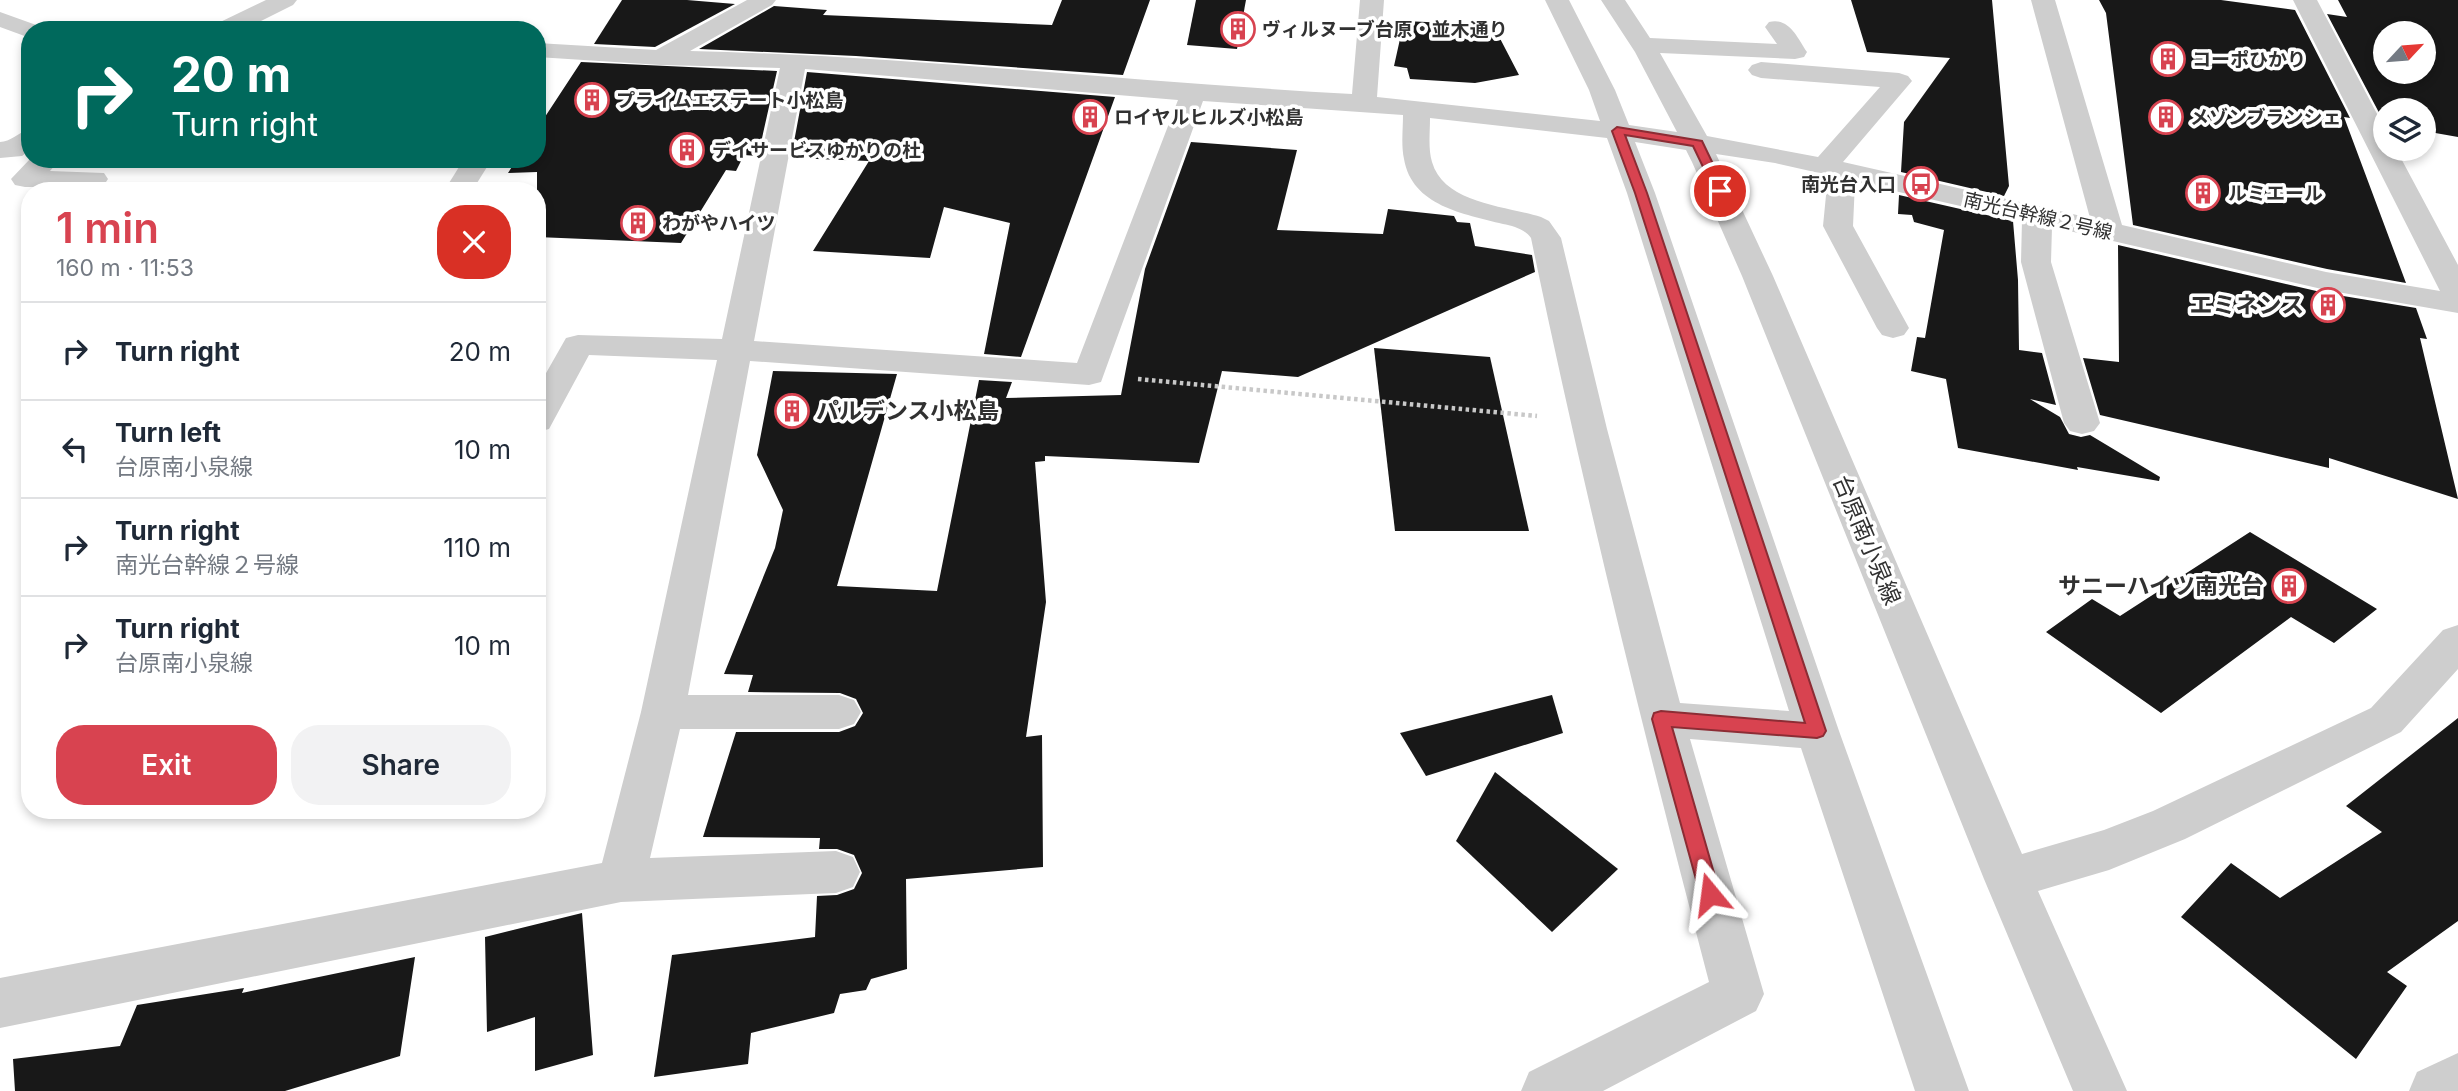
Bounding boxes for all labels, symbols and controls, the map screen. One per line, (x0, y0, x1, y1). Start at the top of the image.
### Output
building icon: ヴィルヌーブ台原・並木通り (1219, 10, 1257, 48)
place label: ヴィルヌーブ台原・並木通り (1262, 18, 1508, 41)
north arrow (2373, 21, 2436, 84)
map controls (2373, 21, 2436, 161)
building icon: コーポひかり (2149, 40, 2187, 78)
text: 20 m (171, 45, 291, 104)
place label: コーポひかり (2192, 48, 2306, 71)
icon: right (56, 49, 147, 140)
building icon: プライムエステート小松島 (573, 81, 611, 119)
place label: プライムエステート小松島 (616, 89, 844, 112)
building icon: ロイヤルヒルズ小松島 (1071, 98, 1109, 136)
building icon: メゾンブランシェ (2147, 98, 2185, 136)
button: layers (2373, 98, 2436, 161)
text: Turn right (171, 105, 318, 144)
place label: ロイヤルヒルズ小松島 (1114, 106, 1303, 129)
place label: メゾンブランシェ (2190, 106, 2341, 129)
building icon: デイサービスゆかりの杜 (668, 131, 706, 169)
place label: デイサービスゆかりの杜 (712, 139, 921, 162)
pin (1690, 161, 1750, 221)
bus stop icon: 南光台入口 (1902, 165, 1940, 203)
icon: arrive (1701, 172, 1739, 210)
place label: 南光台入口 (1801, 173, 1896, 196)
building icon: ルミエール (2184, 174, 2222, 212)
place label: ルミエール (2228, 182, 2323, 205)
street label: 南光台幹線２号線 (1961, 188, 2115, 244)
text: 1 min (56, 202, 159, 253)
building icon: わがやハイツ (619, 204, 657, 242)
button: close (437, 205, 511, 279)
place label: わがやハイツ (662, 212, 776, 235)
text: 160 m · 11:53 (56, 254, 194, 282)
building icon: エミネンス (2309, 286, 2347, 324)
place label: エミネンス (2189, 291, 2304, 319)
icon: right (56, 332, 94, 370)
text: Turn right (115, 336, 240, 367)
text: 20 m (449, 336, 511, 367)
building icon: パルデンス小松島 (773, 392, 811, 430)
place label: パルデンス小松島 (816, 397, 1000, 425)
text: Turn left (115, 417, 221, 448)
icon: left (56, 430, 94, 468)
text: 10 m (454, 434, 511, 465)
text: 台原南小泉線 (115, 453, 253, 481)
street label: 台原南小泉線 (1827, 471, 1907, 609)
text: Turn right (115, 515, 240, 546)
icon: right (56, 528, 94, 566)
text: 110 m (443, 532, 511, 563)
text: 南光台幹線２号線 (115, 551, 299, 579)
building icon: サニーハイツ南光台 (2270, 567, 2308, 605)
place label: サニーハイツ南光台 (2058, 572, 2264, 600)
text: Turn right (115, 613, 240, 644)
icon: right (56, 626, 94, 664)
text: 10 m (454, 630, 511, 661)
text: 台原南小泉線 (115, 649, 253, 677)
button: Exit (56, 725, 277, 805)
button: Share (291, 725, 511, 805)
position arrow (1673, 857, 1747, 931)

